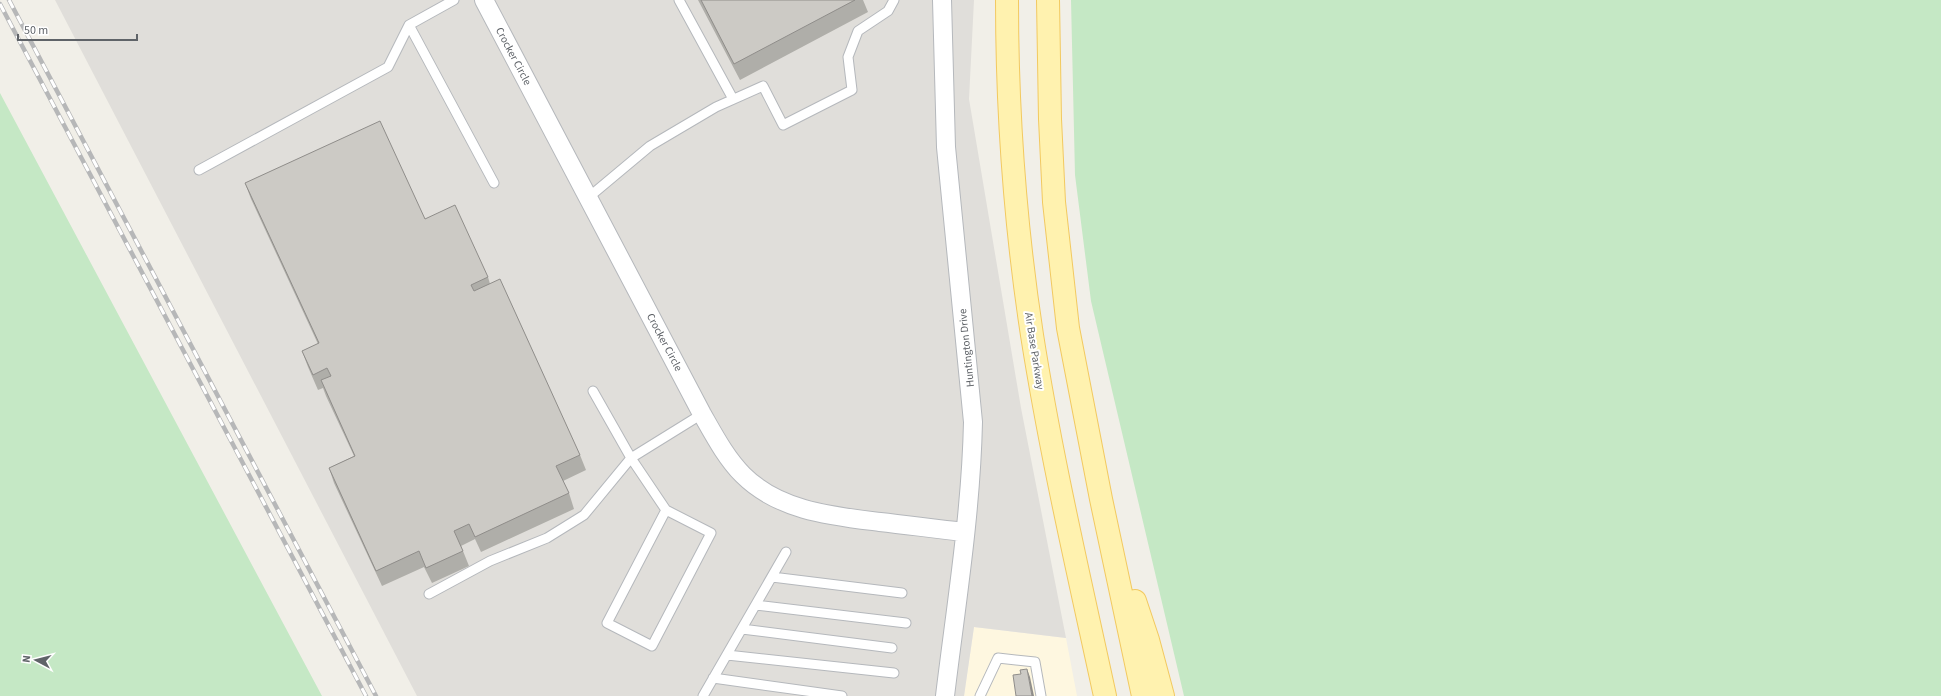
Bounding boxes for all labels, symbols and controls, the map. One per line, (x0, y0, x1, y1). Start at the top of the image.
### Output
scale bar (18, 16, 137, 42)
text: 50 m (24, 22, 48, 39)
street label: Crocker Circle (492, 25, 535, 88)
street label: Huntington Drive (955, 307, 978, 388)
street label: Crocker Circle (643, 311, 686, 374)
street label: Air Base Parkway (1021, 311, 1048, 391)
north arrow (16, 640, 56, 680)
text: N (19, 654, 34, 663)

